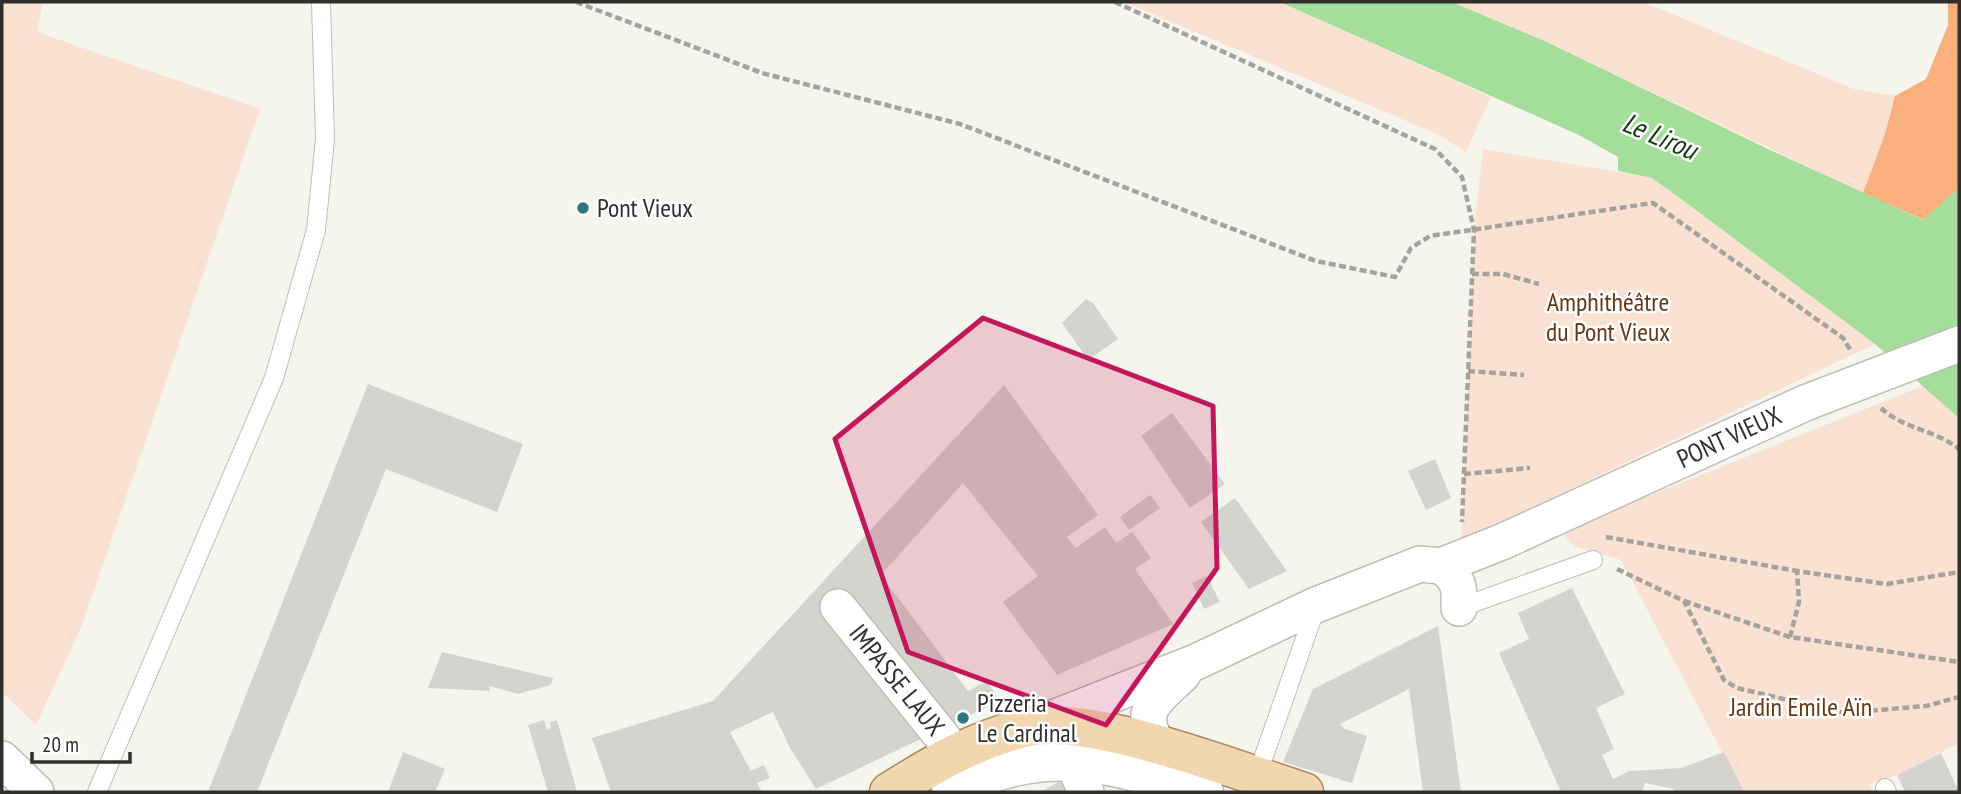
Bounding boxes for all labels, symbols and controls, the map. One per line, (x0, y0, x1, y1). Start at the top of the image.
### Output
water label: Le Lirou (1617, 103, 1705, 168)
place label: Pont Vieux (597, 191, 693, 224)
marker: Pont Vieux (575, 200, 591, 216)
park label: Amphithéâtre du Pont Vieux (1546, 285, 1670, 348)
street label: PONT VIEUX (1671, 398, 1786, 475)
street label: IMPASSE LAUX (842, 617, 952, 742)
place label: Pizzeria Le Cardinal (977, 686, 1077, 749)
park label: Jardin Emile Aïn (1729, 690, 1872, 723)
marker: Pizzeria Le Cardinal (955, 710, 971, 726)
scale bar (32, 720, 130, 764)
text: 20 m (42, 731, 79, 758)

